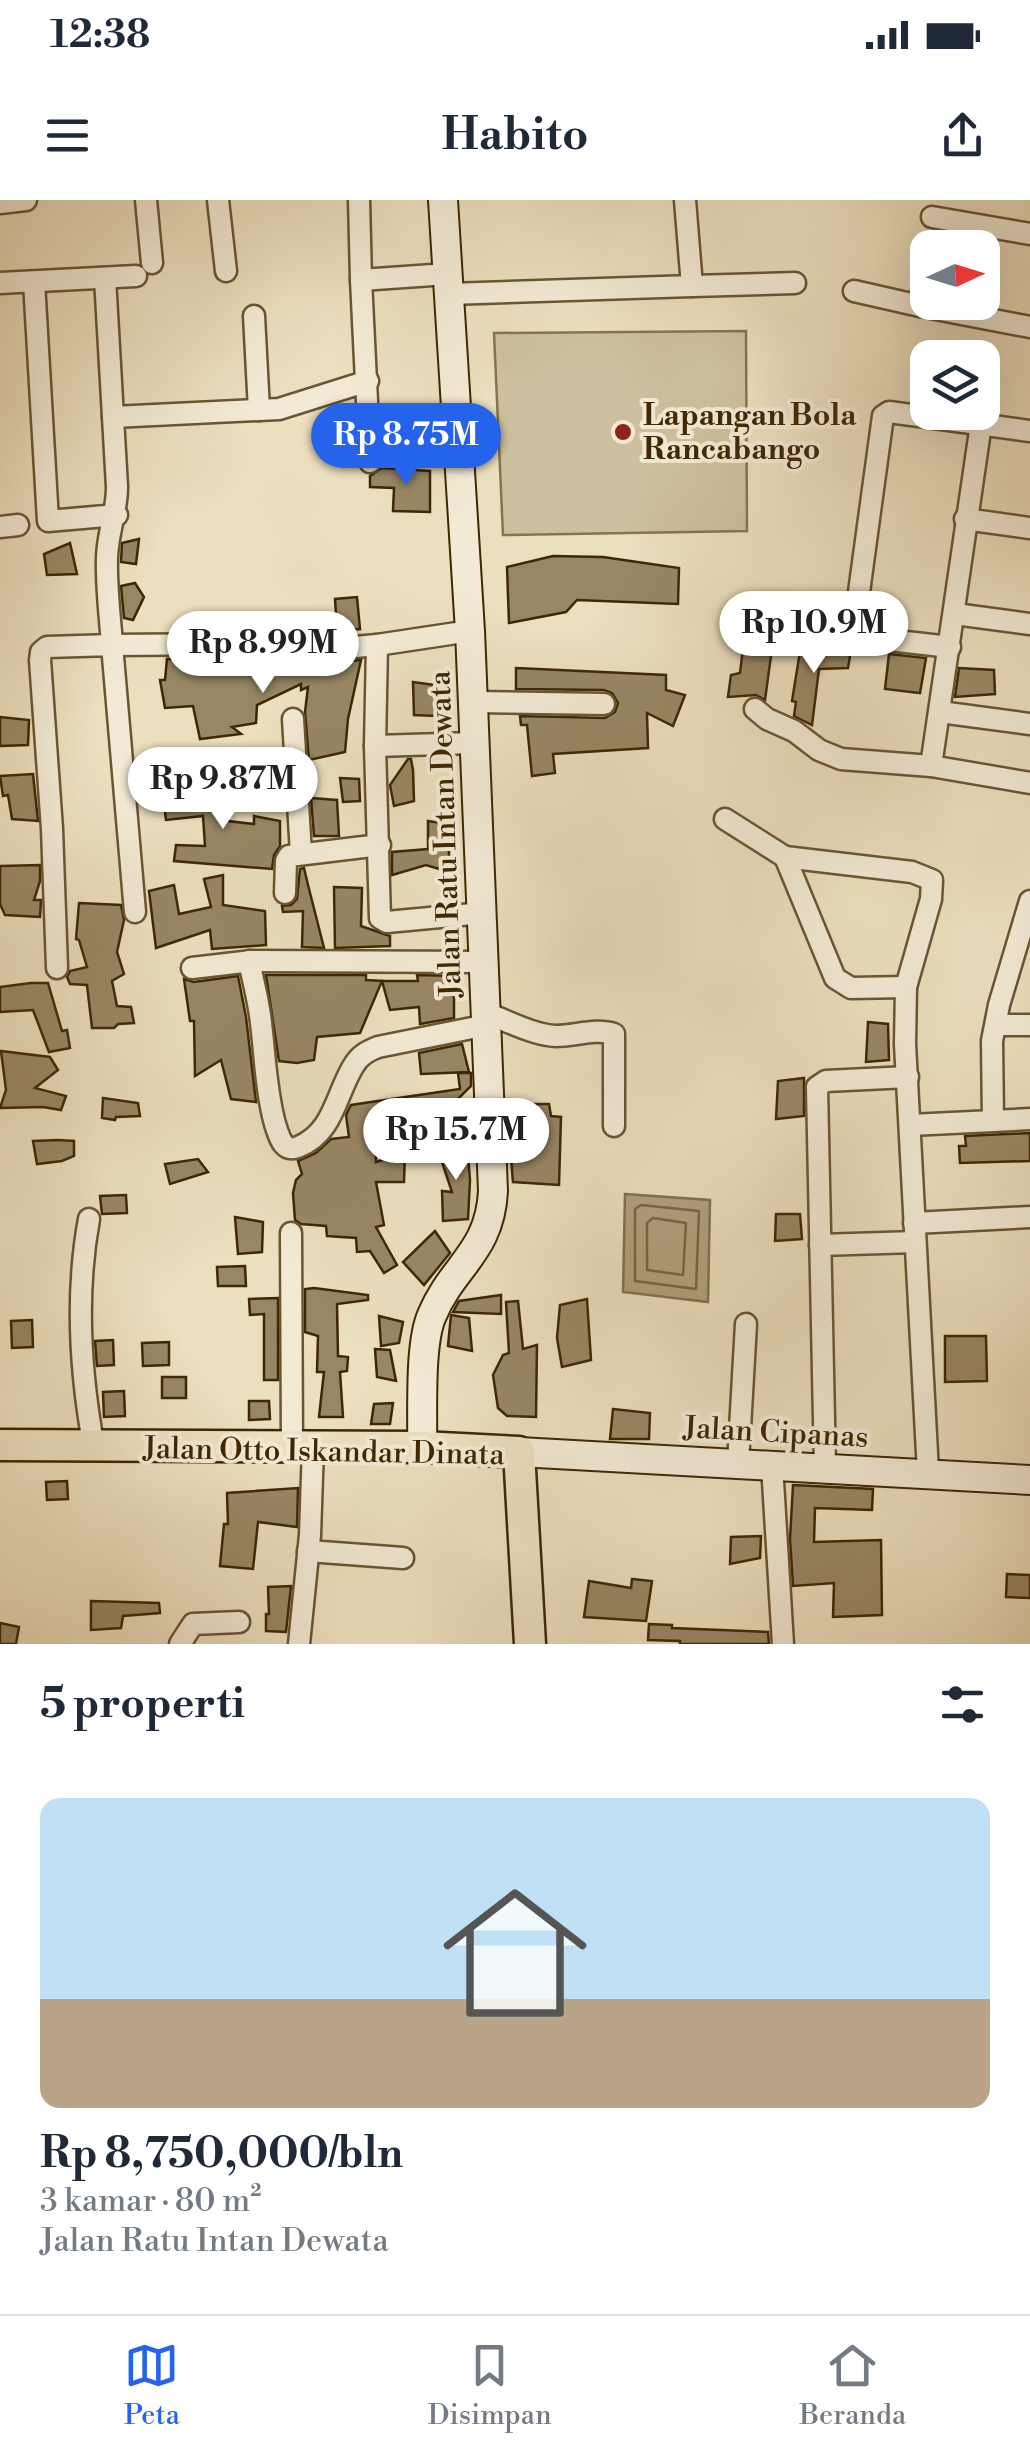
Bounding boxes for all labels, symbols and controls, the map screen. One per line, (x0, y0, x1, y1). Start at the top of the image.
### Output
text: 12:38 (50, 12, 150, 59)
text: Habito (441, 107, 589, 164)
icon: menu (40, 108, 95, 163)
icon: share (935, 108, 990, 163)
north arrow (910, 230, 1000, 320)
map controls (910, 230, 1000, 430)
button: layers (910, 340, 1000, 430)
place label: Lapangan Bola Rancabango (643, 397, 857, 469)
pin: Rp 8.75M (303, 403, 509, 488)
text: Rp 8.75M (333, 415, 479, 455)
marker: Lapangan Bola Rancabango (612, 421, 634, 443)
pin: Rp 10.9M (711, 591, 917, 676)
text: Rp 10.9M (741, 603, 887, 643)
pin: Rp 8.99M (160, 611, 366, 696)
text: Rp 8.99M (189, 623, 337, 663)
street label: Jalan Ratu Intan Dewata (421, 669, 471, 999)
pin: Rp 9.87M (120, 747, 326, 832)
text: Rp 9.87M (150, 759, 296, 799)
pin: Rp 15.7M (353, 1098, 559, 1183)
text: Rp 15.7M (385, 1110, 527, 1150)
street label: Jalan Cipanas (681, 1409, 869, 1457)
street label: Jalan Otto Iskandar Dinata (142, 1430, 506, 1474)
icon: filters (935, 1677, 990, 1732)
text: 5 properti (40, 1678, 245, 1731)
icon: home (425, 1863, 605, 2043)
text: Rp 8,750,000/bln (40, 2128, 403, 2181)
text: 3 kamar · 80 m² (40, 2181, 261, 2221)
text: Jalan Ratu Intan Dewata (40, 2221, 389, 2261)
tab: Peta (124, 2338, 180, 2433)
tab: Disimpan (428, 2338, 552, 2433)
tab: Beranda (799, 2338, 906, 2433)

